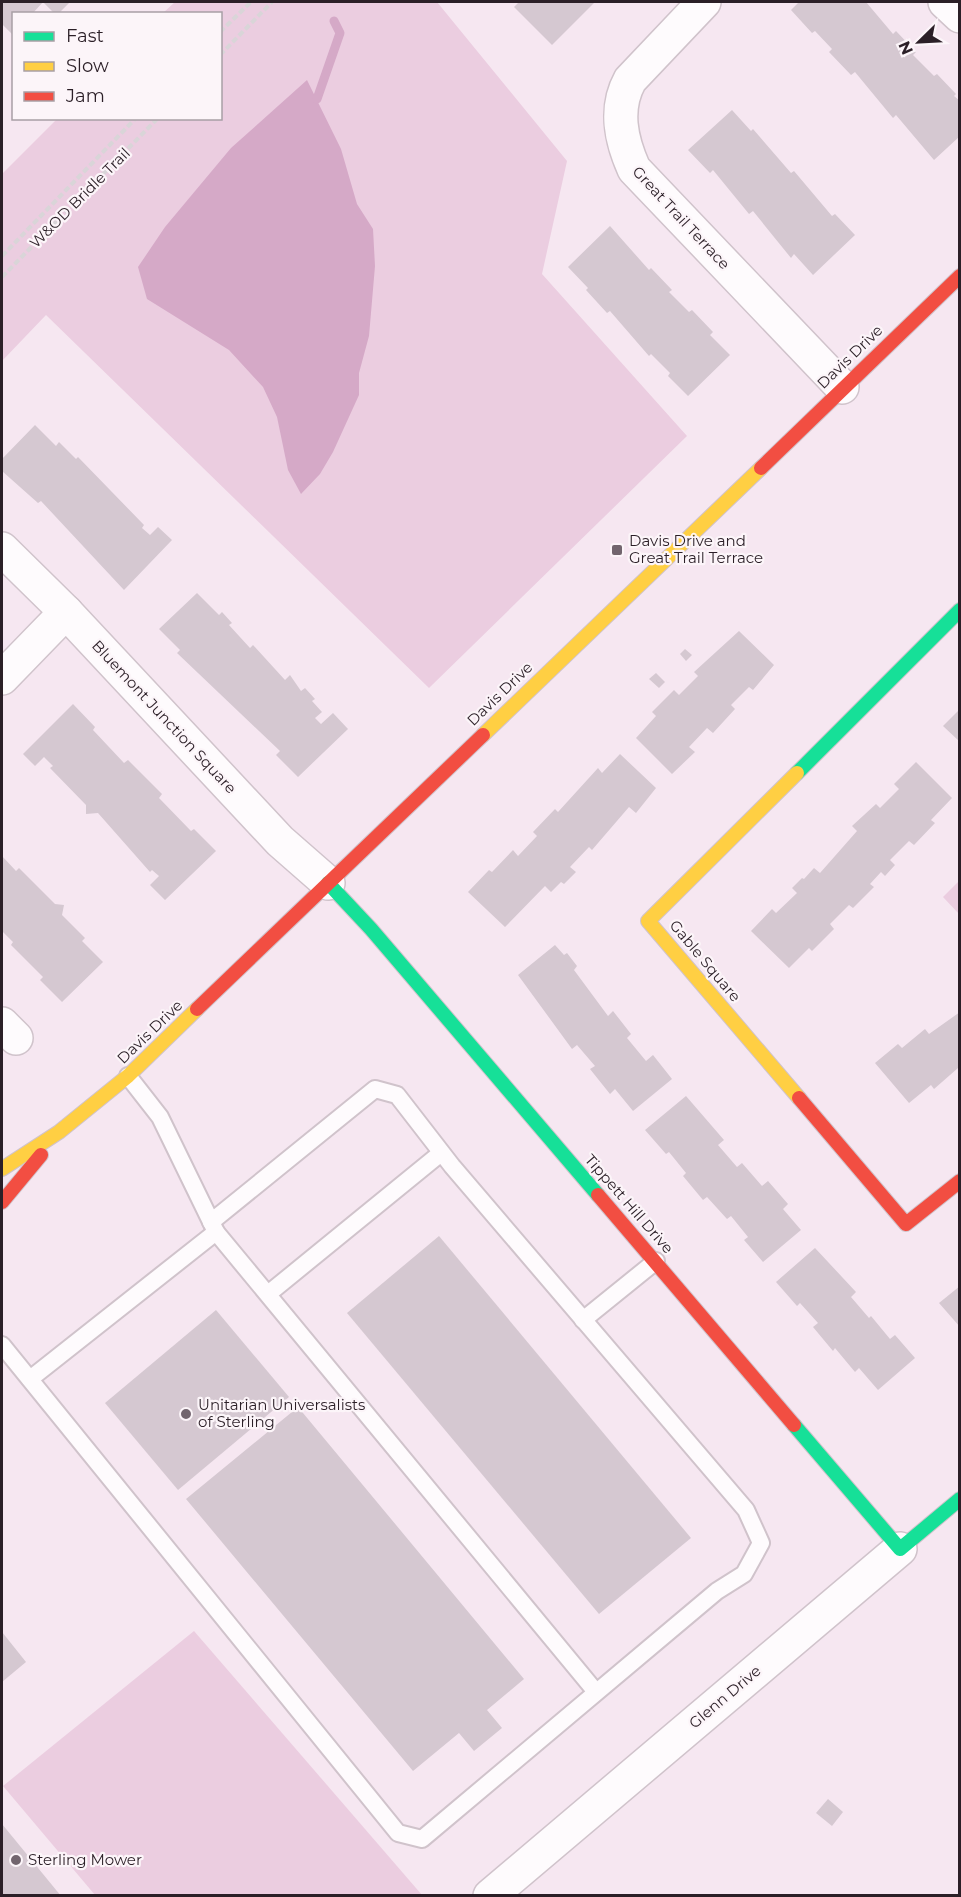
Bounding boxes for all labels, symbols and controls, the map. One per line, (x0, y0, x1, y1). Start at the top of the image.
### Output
legend (12, 12, 222, 120)
north arrow (889, 12, 949, 72)
text: Fast (66, 25, 104, 47)
text: N (894, 38, 917, 58)
text: Slow (66, 55, 109, 77)
text: Jam (65, 85, 105, 107)
street label: W&OD Bridle Trail (25, 143, 134, 252)
street label: Great Trail Terrace (629, 162, 734, 273)
street label: Davis Drive (813, 321, 886, 393)
place label: Davis Drive and Great Trail Terrace (629, 531, 763, 567)
marker: Davis Drive and Great Trail Terrace (610, 543, 624, 557)
street label: Bluemont Junction Square (88, 636, 241, 797)
street label: Davis Drive (463, 658, 536, 730)
street label: Gable Square (666, 916, 745, 1005)
street label: Davis Drive (113, 996, 186, 1068)
street label: Tippett Hill Drive (581, 1150, 678, 1257)
place label: Unitarian Universalists of Sterling (198, 1395, 365, 1431)
marker: Unitarian Universalists of Sterling (179, 1407, 193, 1421)
street label: Glenn Drive (685, 1661, 765, 1732)
place label: Sterling Mower (28, 1850, 142, 1869)
marker: Sterling Mower (9, 1853, 23, 1867)

